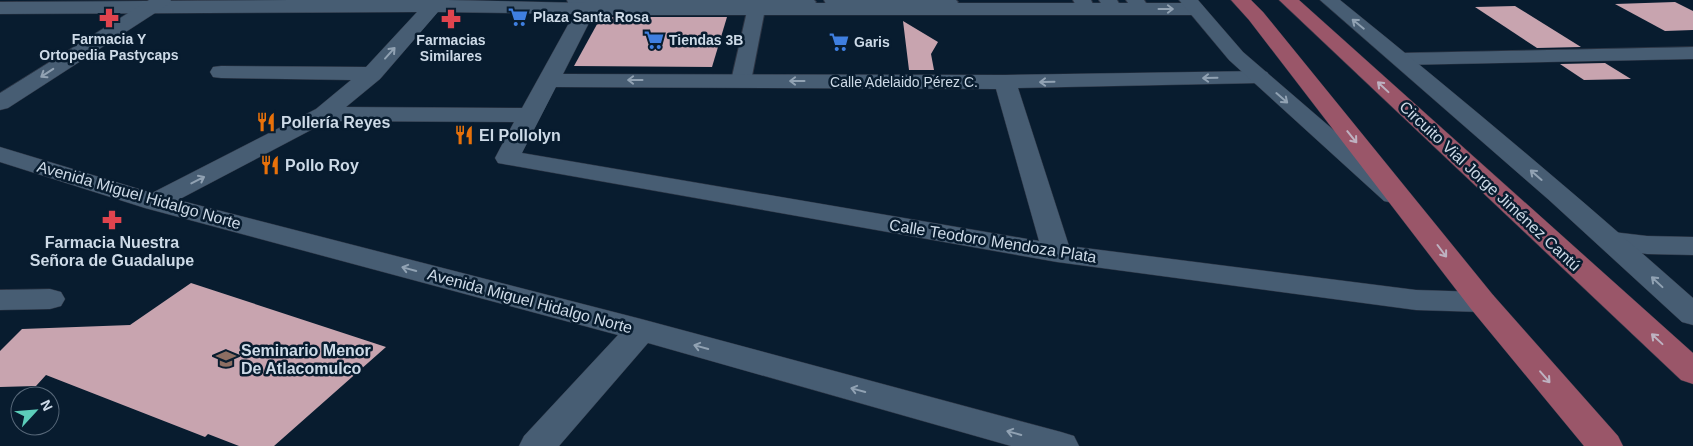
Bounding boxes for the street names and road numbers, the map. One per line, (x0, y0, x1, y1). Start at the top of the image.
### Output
street label: Calle Adelaido Pérez C. (830, 74, 978, 90)
street label: Circuito Vial Jorge Jiménez Cantú (1396, 98, 1584, 274)
street label: Avenida Miguel Hidalgo Norte (35, 158, 243, 232)
street label: Calle Teodoro Mendoza Plata (888, 216, 1098, 266)
street label: Avenida Miguel Hidalgo Norte (426, 265, 634, 337)

